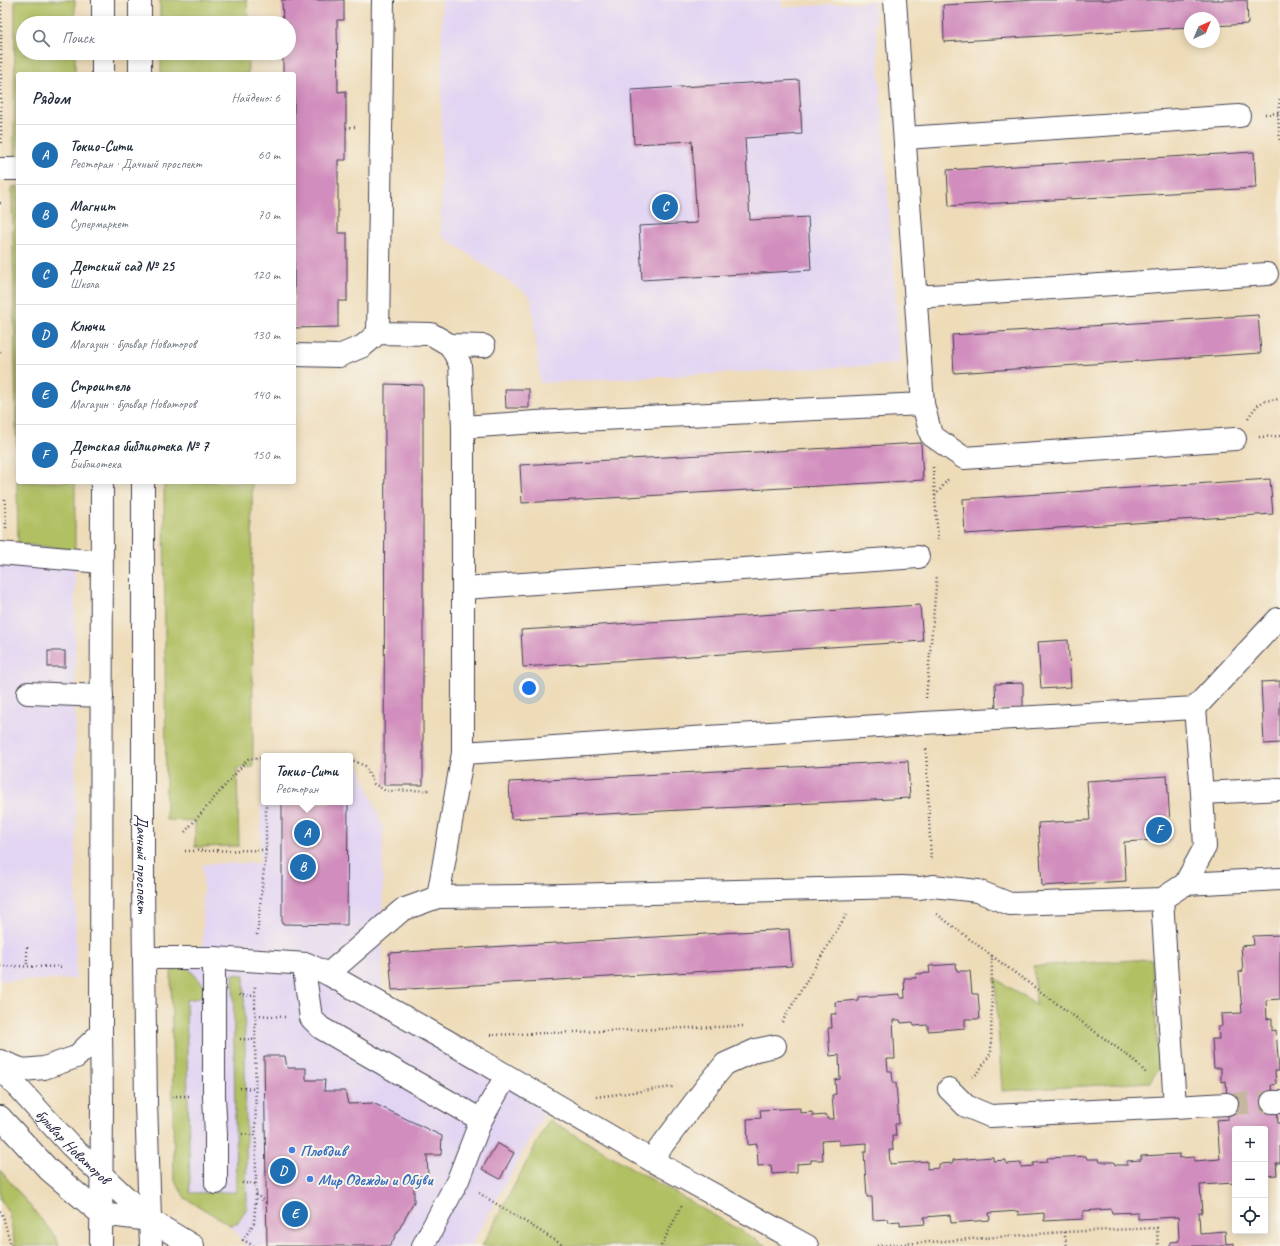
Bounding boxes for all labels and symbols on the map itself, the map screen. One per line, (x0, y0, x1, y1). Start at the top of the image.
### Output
north arrow (1184, 12, 1220, 48)
pin: C (652, 192, 678, 222)
your location (519, 678, 539, 698)
street label: Дачный проспект (132, 814, 152, 915)
pin: F (1146, 815, 1172, 845)
pin: A (294, 818, 320, 848)
pin: B (290, 852, 316, 882)
street label: бульвар Новаторов (31, 1105, 116, 1191)
place label: Пловдив (300, 1141, 351, 1161)
marker: Пловдив (287, 1145, 297, 1155)
pin: D (270, 1156, 296, 1186)
place label: Мир Одежды и Обуви (318, 1170, 434, 1190)
marker: Мир Одежды и Обуви (305, 1174, 315, 1184)
pin: E (282, 1199, 308, 1229)

